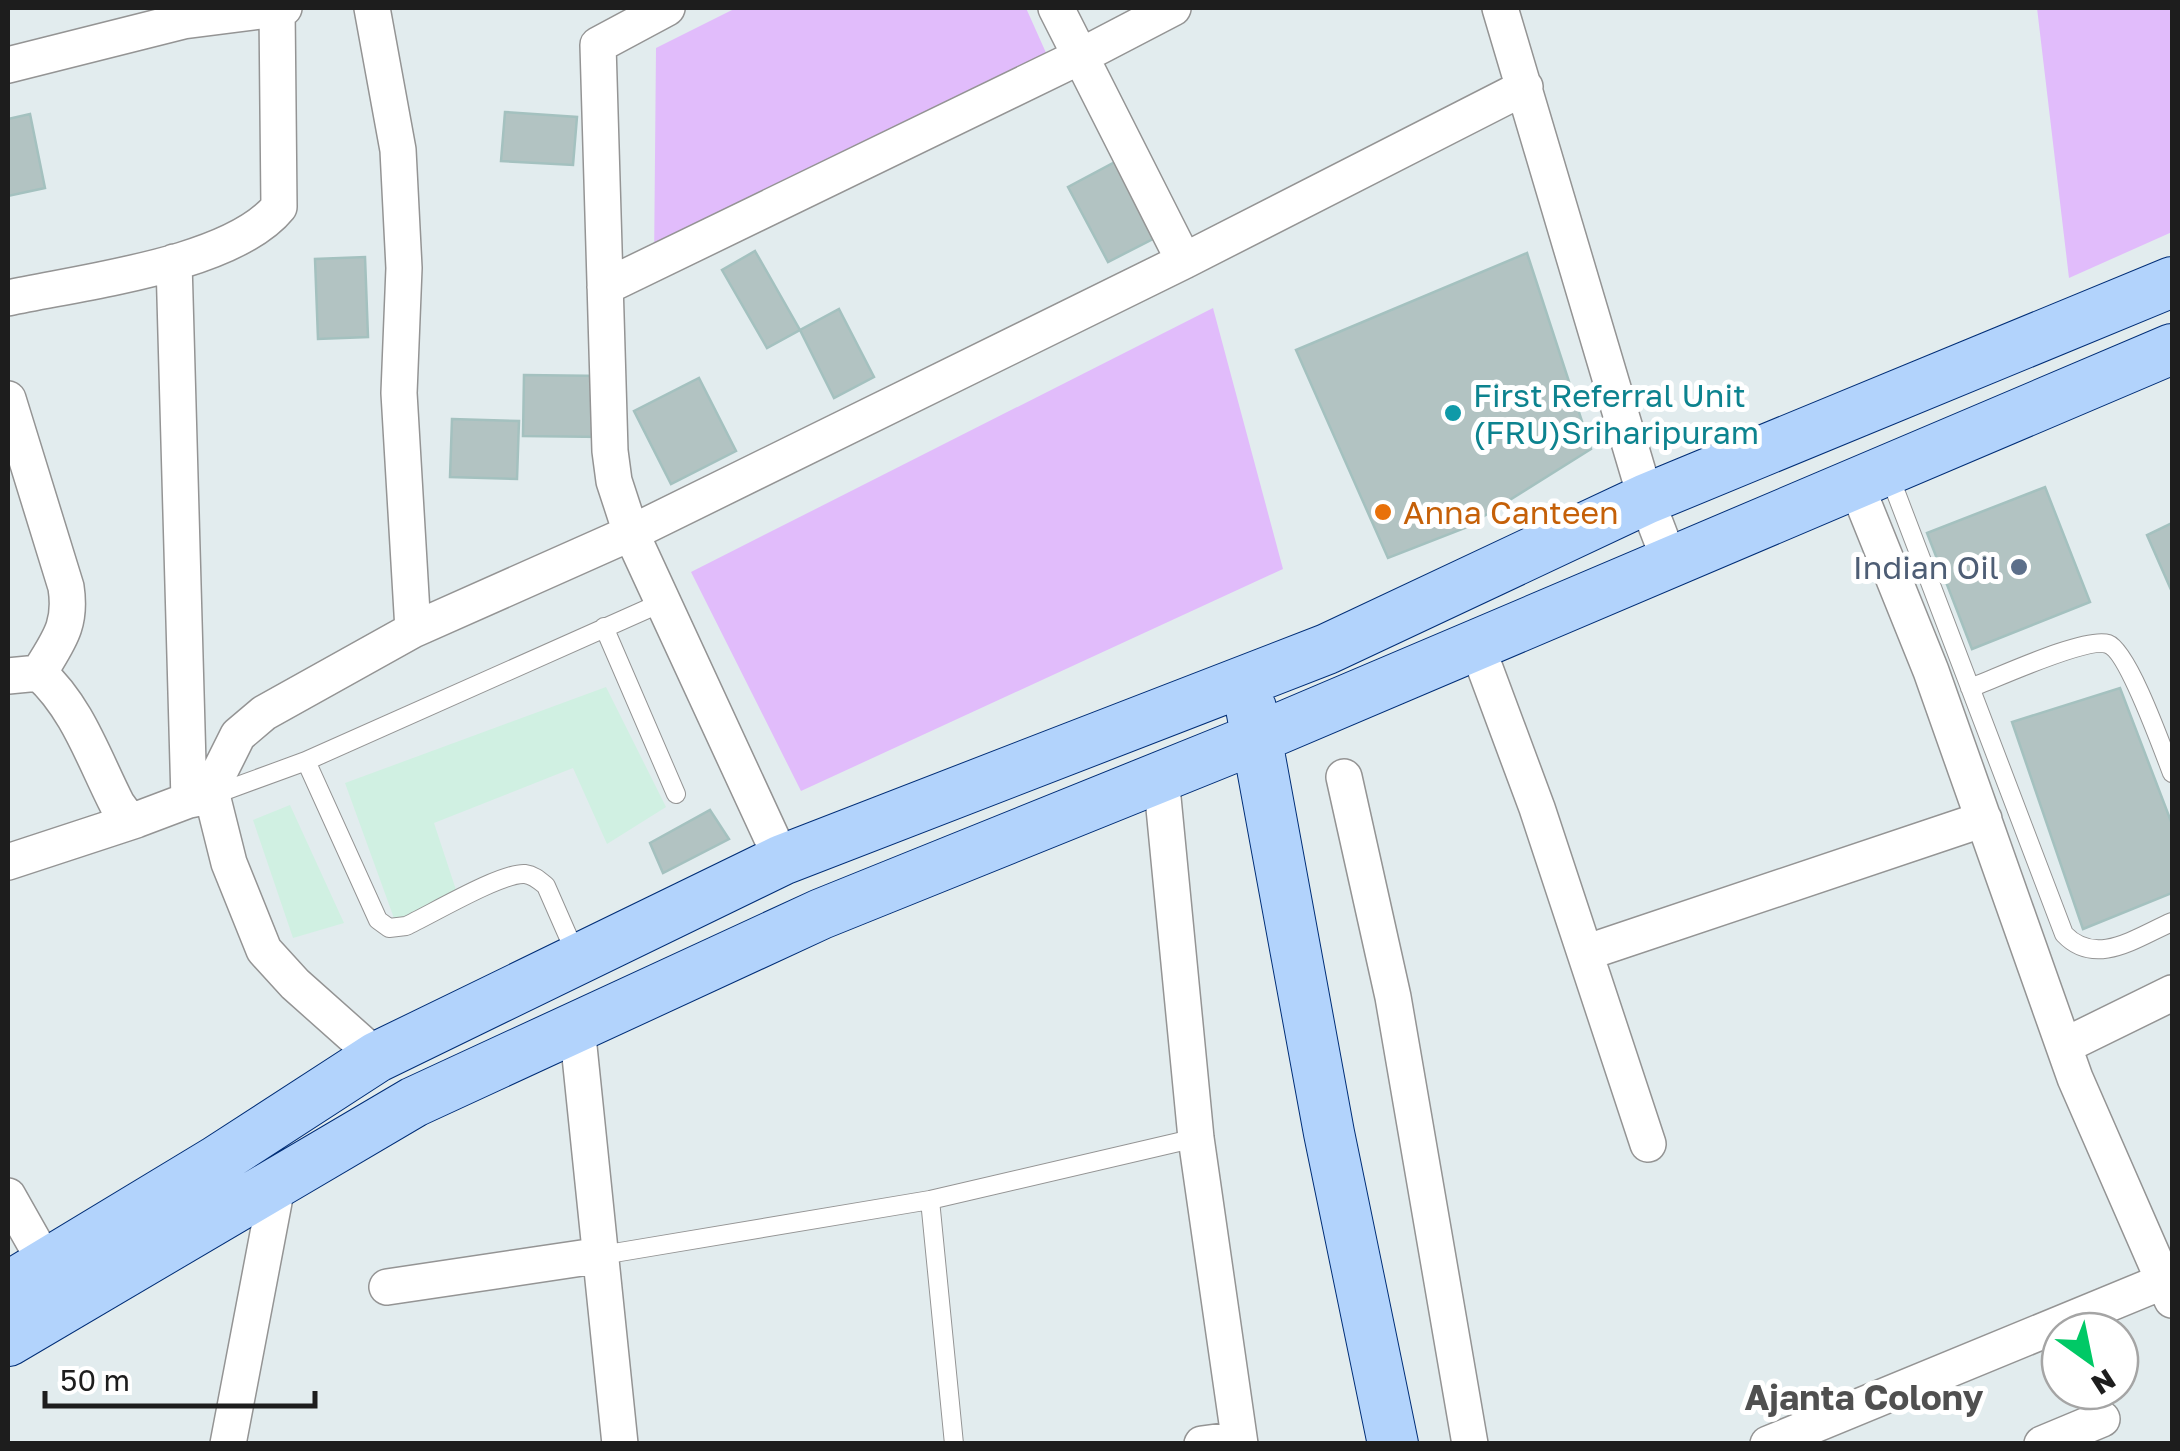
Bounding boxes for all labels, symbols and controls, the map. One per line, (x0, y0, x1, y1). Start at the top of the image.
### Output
place label: First Referral Unit (FRU)Sriharipuram (1473, 376, 1759, 451)
marker: First Referral Unit (FRU)Sriharipuram (1442, 402, 1464, 424)
place label: Anna Canteen (1403, 493, 1619, 531)
marker: Anna Canteen (1372, 501, 1394, 523)
place label: Indian Oil (1853, 548, 1999, 586)
marker: Indian Oil (2008, 556, 2030, 578)
north arrow (2040, 1311, 2140, 1411)
scale bar (45, 1346, 315, 1408)
text: 50 m (60, 1362, 130, 1398)
text: N (2086, 1363, 2122, 1402)
district label: Ajanta Colony (1745, 1376, 1984, 1418)

